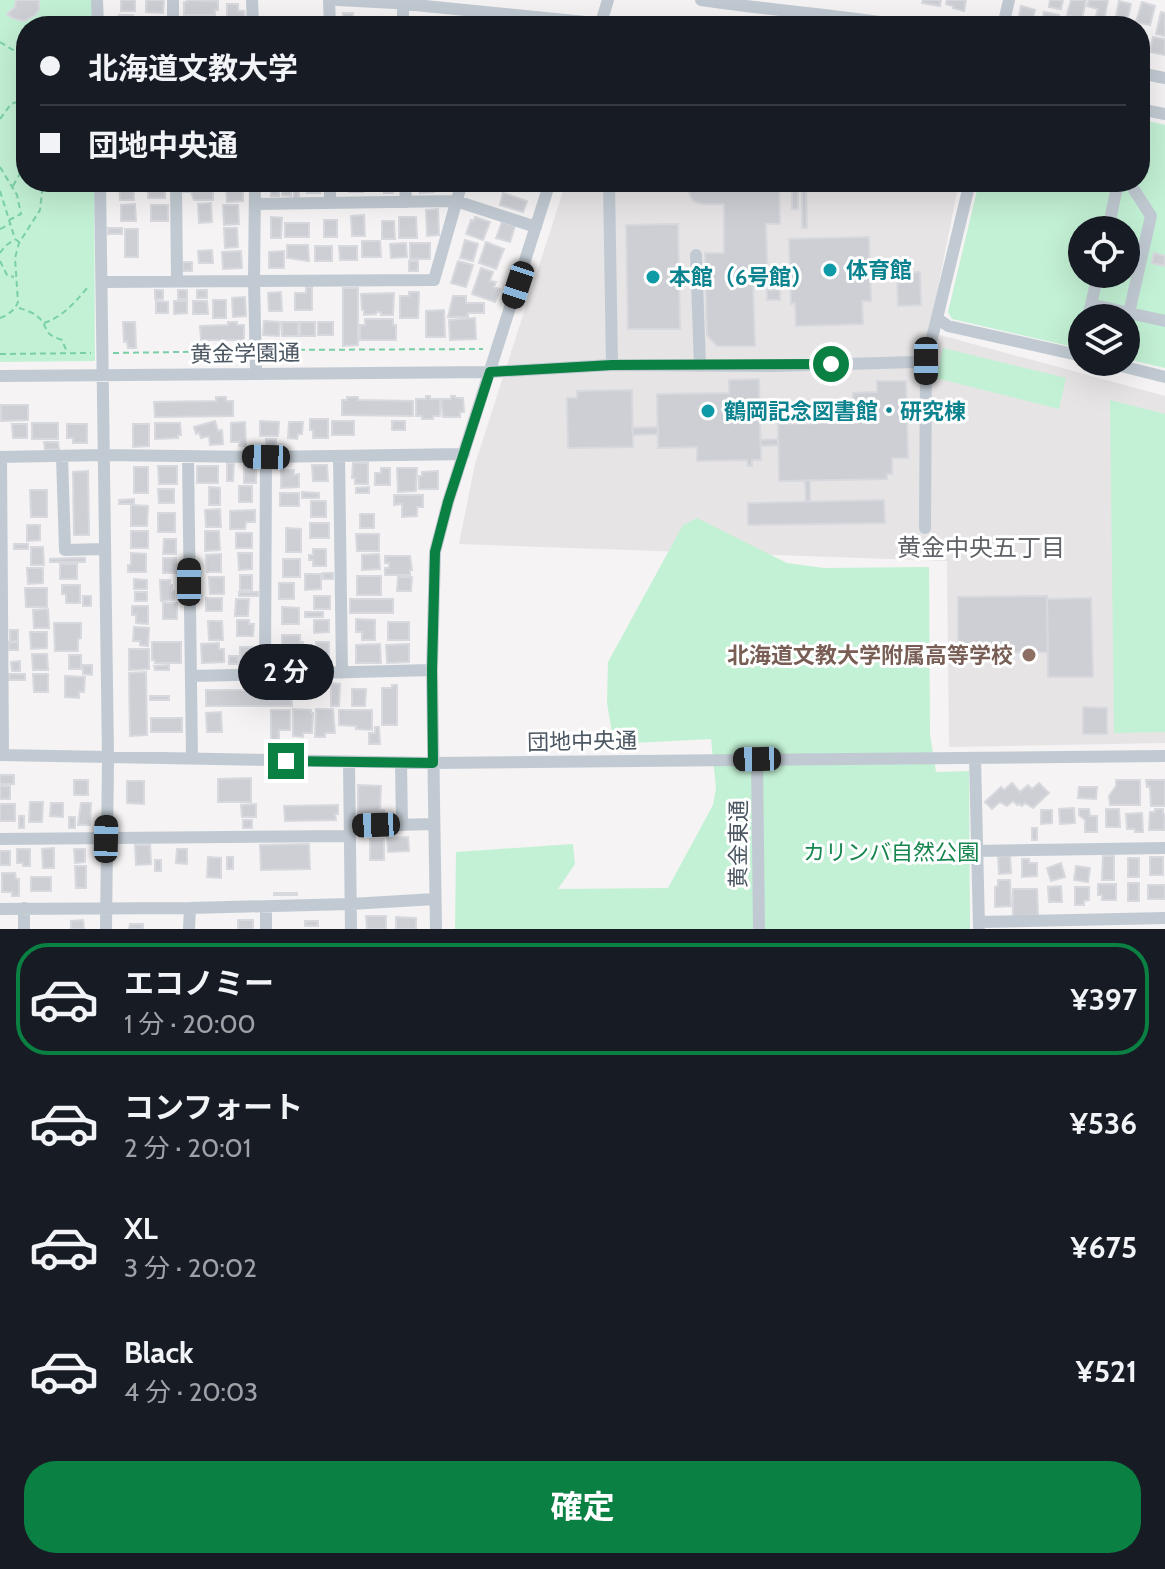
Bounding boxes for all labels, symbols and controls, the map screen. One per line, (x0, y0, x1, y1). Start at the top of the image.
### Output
text: 北海道文教大学 (88, 50, 298, 87)
text: 団地中央通 (88, 127, 238, 164)
map controls (1068, 216, 1140, 376)
button: locate (1068, 216, 1140, 288)
place label: 体育館 (846, 257, 912, 284)
car (499, 258, 537, 312)
marker: 体育館 (821, 261, 839, 279)
place label: 本館（6号館） (669, 264, 813, 291)
marker: 本館（6号館） (644, 268, 662, 286)
button: layers (1068, 304, 1140, 376)
car (914, 337, 938, 385)
street label: 黄金学園通 (190, 339, 300, 368)
route start (813, 346, 849, 382)
place label: 鶴岡記念図書館・研究棟 (724, 398, 966, 425)
marker: 鶴岡記念図書館・研究棟 (699, 402, 717, 420)
car (242, 445, 290, 469)
district label: 黄金中央五丁目 (897, 533, 1065, 562)
car (177, 558, 201, 606)
place label: 北海道文教大学附属高等学校 (727, 642, 1013, 669)
callout: 2 分 (238, 645, 334, 701)
marker: 北海道文教大学附属高等学校 (1020, 646, 1038, 664)
text: 2 分 (263, 656, 309, 688)
street label: 団地中央通 (527, 727, 637, 756)
route end (268, 743, 304, 779)
car (733, 747, 781, 771)
street label: 黄金東通 (725, 800, 752, 888)
car (352, 812, 400, 838)
car (94, 815, 118, 863)
park label: カリンバ自然公園 (803, 839, 979, 866)
icon: car (28, 963, 100, 1035)
text: エコノミー (124, 965, 274, 1002)
text: ¥397 (1071, 981, 1137, 1018)
text: 1 分 · 20:00 (124, 1008, 256, 1040)
icon: car (28, 1087, 100, 1159)
text: コンフォート (124, 1089, 303, 1126)
text: ¥536 (1070, 1105, 1137, 1142)
text: 2 分 · 20:01 (124, 1132, 251, 1164)
text: XL (124, 1210, 158, 1247)
icon: car (28, 1211, 100, 1283)
text: ¥675 (1071, 1229, 1137, 1266)
text: 3 分 · 20:02 (124, 1252, 257, 1284)
text: Black (124, 1334, 194, 1371)
icon: car (28, 1335, 100, 1407)
text: ¥521 (1076, 1353, 1137, 1390)
text: 4 分 · 20:03 (124, 1376, 258, 1408)
button: 確定 (24, 1461, 1141, 1553)

